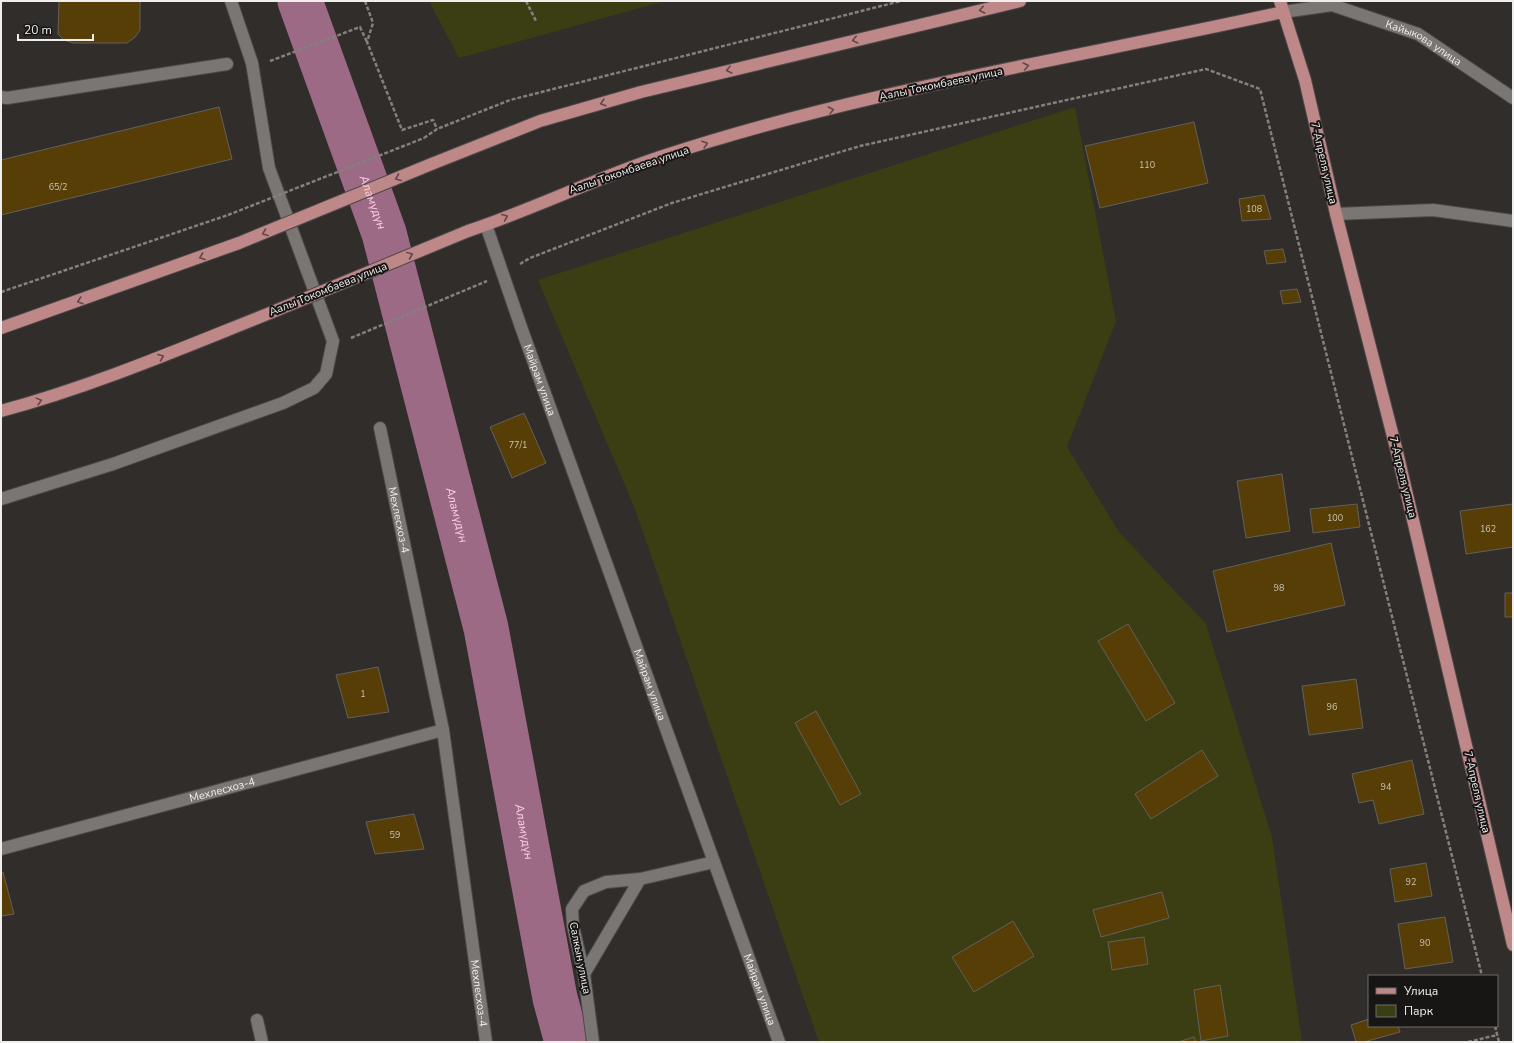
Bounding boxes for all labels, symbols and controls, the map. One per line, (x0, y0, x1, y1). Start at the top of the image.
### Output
one-way arrow (978, 5, 985, 14)
scale bar (18, 16, 93, 42)
street label: Кайыкова улица (1384, 16, 1465, 69)
text: 20 m (24, 22, 52, 38)
one-way arrow (852, 35, 858, 43)
one-way arrow (1023, 63, 1029, 71)
street label: Аалы Токомбаева улица (878, 64, 1004, 104)
one-way arrow (725, 65, 732, 74)
one-way arrow (600, 98, 607, 107)
one-way arrow (828, 106, 834, 114)
street label: 7-Апреля улица (1307, 120, 1341, 206)
one-way arrow (702, 140, 709, 149)
street label: Аалы Токомбаева улица (567, 142, 691, 198)
house number: 110 (1139, 159, 1155, 171)
water label: Аламүдүн (355, 172, 390, 231)
one-way arrow (394, 173, 401, 181)
house number: 65/2 (49, 181, 67, 193)
house number: 108 (1246, 203, 1262, 215)
one-way arrow (501, 214, 508, 222)
one-way arrow (261, 228, 268, 236)
one-way arrow (198, 252, 205, 260)
one-way arrow (407, 252, 414, 260)
street label: Аалы Токомбаева улица (267, 258, 389, 320)
one-way arrow (76, 296, 83, 305)
street label: Майрам улица (520, 342, 560, 418)
one-way arrow (157, 353, 164, 361)
one-way arrow (35, 397, 42, 406)
street label: 7-Апреля улица (1386, 435, 1420, 520)
house number: 77/1 (509, 439, 527, 451)
street label: Мехлесхоз-4 (385, 485, 414, 555)
water label: Аламүдүн (442, 485, 472, 544)
house number: 100 (1327, 512, 1343, 524)
house number: 162 (1480, 523, 1496, 535)
house number: 98 (1274, 582, 1284, 594)
street label: Майрам улица (630, 647, 670, 722)
house number: 1 (360, 688, 366, 700)
house number: 96 (1327, 701, 1337, 713)
street label: 7-Апреля улица (1460, 749, 1494, 835)
street label: Мехлесхоз-4 (188, 773, 257, 805)
house number: 94 (1381, 781, 1392, 793)
water label: Аламүдүн (511, 802, 537, 861)
house number: 59 (390, 829, 400, 841)
house number: 92 (1406, 876, 1416, 888)
street label: Салкын улица (566, 921, 594, 995)
house number: 90 (1420, 937, 1430, 949)
street label: Майрам улица (740, 952, 780, 1027)
street label: Мехлесхоз-4 (467, 959, 491, 1028)
legend (1368, 975, 1498, 1027)
text: Улица (1403, 983, 1438, 999)
text: Парк (1404, 1003, 1434, 1019)

